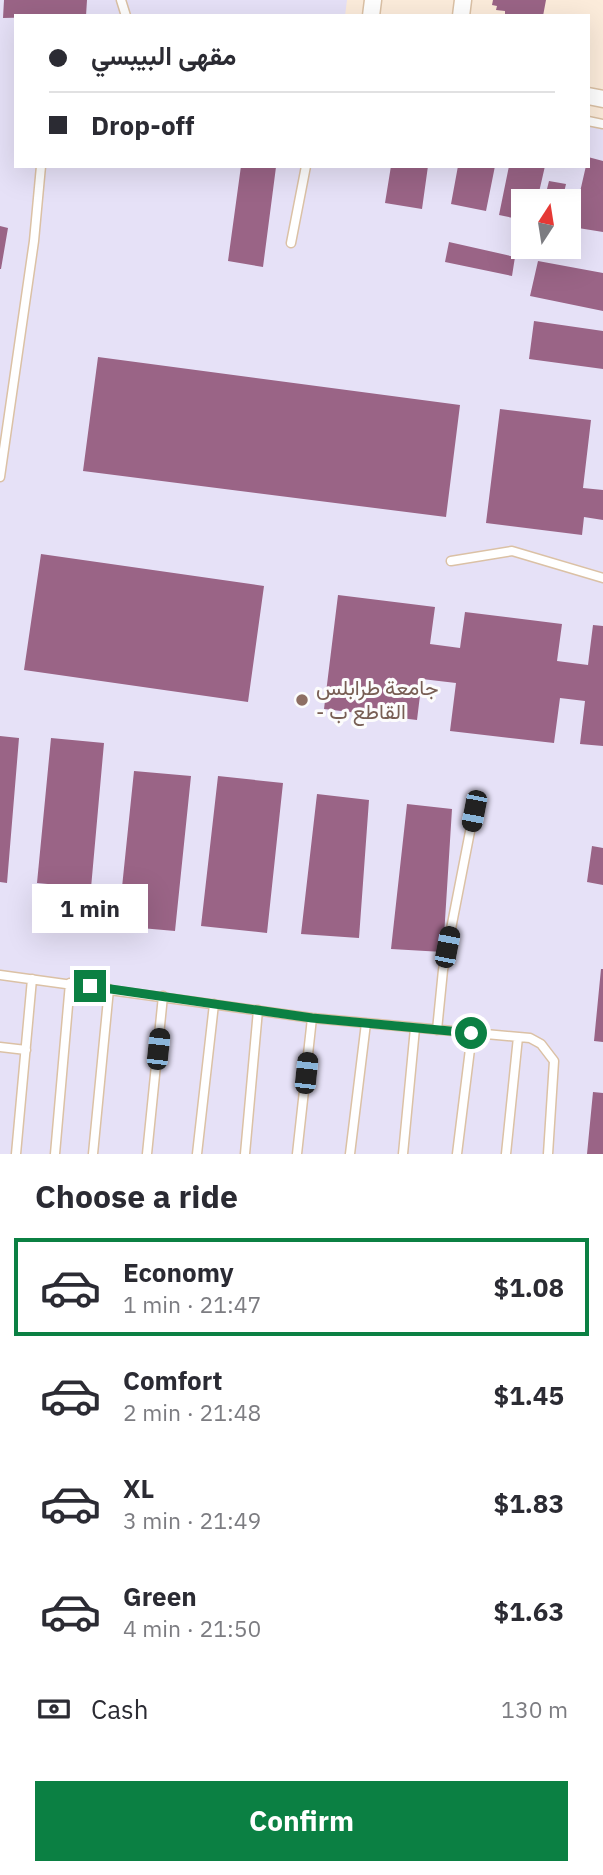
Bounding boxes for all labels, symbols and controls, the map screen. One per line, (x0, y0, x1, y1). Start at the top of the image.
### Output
text: مقهى البيبسي (91, 38, 236, 72)
text: Drop-off (91, 108, 194, 142)
north arrow (511, 189, 581, 259)
map controls (511, 189, 581, 259)
place label: جامعة طرابلس - القاطع ب (316, 673, 439, 726)
marker: جامعة طرابلس - القاطع ب (294, 692, 310, 708)
car (460, 788, 489, 834)
callout: 1 min (32, 884, 148, 934)
text: 1 min (60, 893, 120, 923)
car (433, 924, 462, 970)
route end (74, 970, 106, 1002)
route start (455, 1017, 487, 1049)
car (146, 1027, 171, 1071)
car (294, 1051, 319, 1095)
text: Choose a ride (35, 1175, 238, 1217)
text: Economy (123, 1255, 234, 1289)
icon: car (39, 1256, 102, 1319)
text: $1.08 (494, 1270, 564, 1304)
text: 1 min · 21:47 (123, 1289, 261, 1319)
text: Comfort (123, 1363, 222, 1397)
icon: car (39, 1364, 102, 1427)
text: $1.45 (494, 1378, 564, 1412)
text: 2 min · 21:48 (123, 1397, 261, 1427)
text: XL (123, 1471, 154, 1505)
icon: car (39, 1472, 102, 1535)
text: $1.83 (494, 1486, 564, 1520)
text: 3 min · 21:49 (123, 1505, 261, 1535)
text: Green (123, 1579, 197, 1613)
icon: car (39, 1580, 102, 1643)
text: $1.63 (494, 1594, 564, 1628)
text: 4 min · 21:50 (123, 1613, 261, 1643)
icon: cash (35, 1690, 73, 1728)
text: Cash (91, 1692, 148, 1726)
text: 130 m (501, 1694, 568, 1724)
button: Confirm (35, 1781, 568, 1861)

